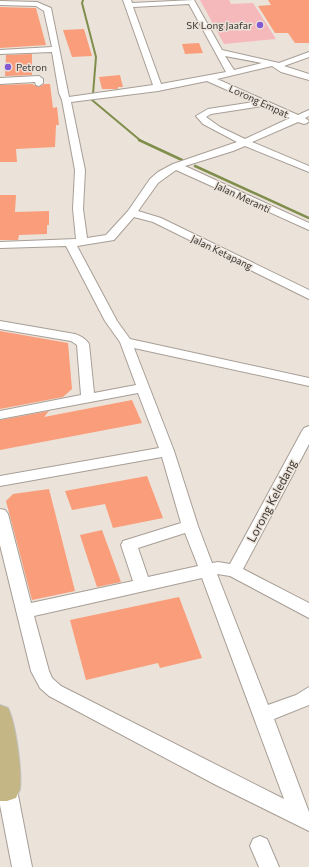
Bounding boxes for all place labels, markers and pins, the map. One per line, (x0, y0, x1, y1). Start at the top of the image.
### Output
place label: SK Long Jaafar (186, 19, 252, 31)
marker: SK Long Jaafar (255, 20, 265, 30)
place label: Petron (16, 61, 47, 73)
marker: Petron (3, 62, 13, 72)

